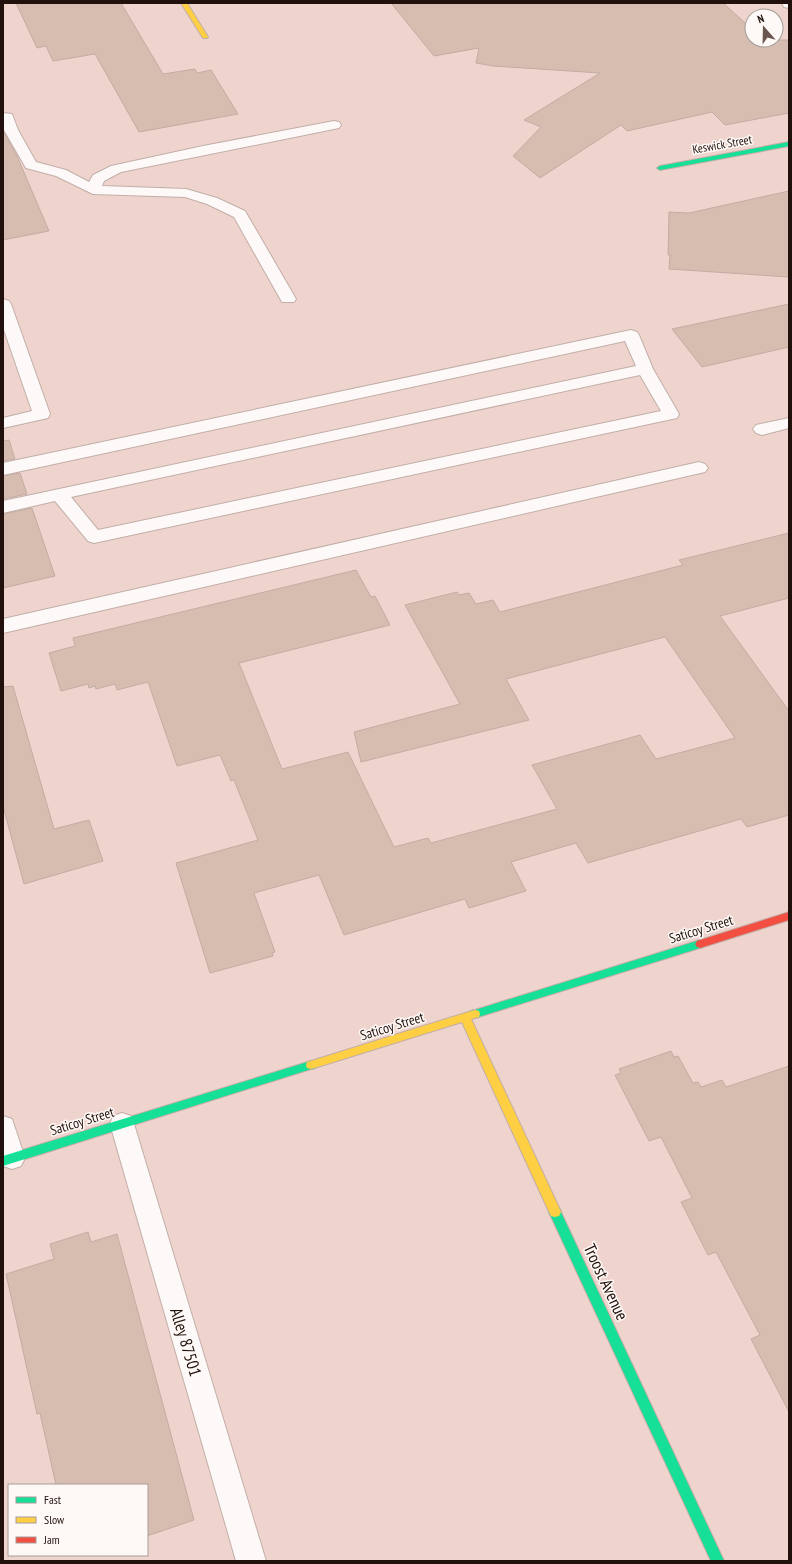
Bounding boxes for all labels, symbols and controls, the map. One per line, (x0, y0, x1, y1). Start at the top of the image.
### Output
north arrow (744, 8, 784, 48)
text: N (755, 11, 766, 26)
street label: Keswick Street (691, 131, 754, 157)
street label: Saticoy Street (667, 911, 735, 947)
street label: Saticoy Street (358, 1008, 426, 1044)
street label: Saticoy Street (48, 1103, 116, 1139)
street label: Troost Avenue (579, 1240, 633, 1324)
street label: Alley 87501 (165, 1305, 207, 1379)
legend (8, 1484, 148, 1556)
text: Fast (44, 1492, 62, 1507)
text: Slow (44, 1512, 65, 1527)
text: Jam (43, 1532, 60, 1547)

